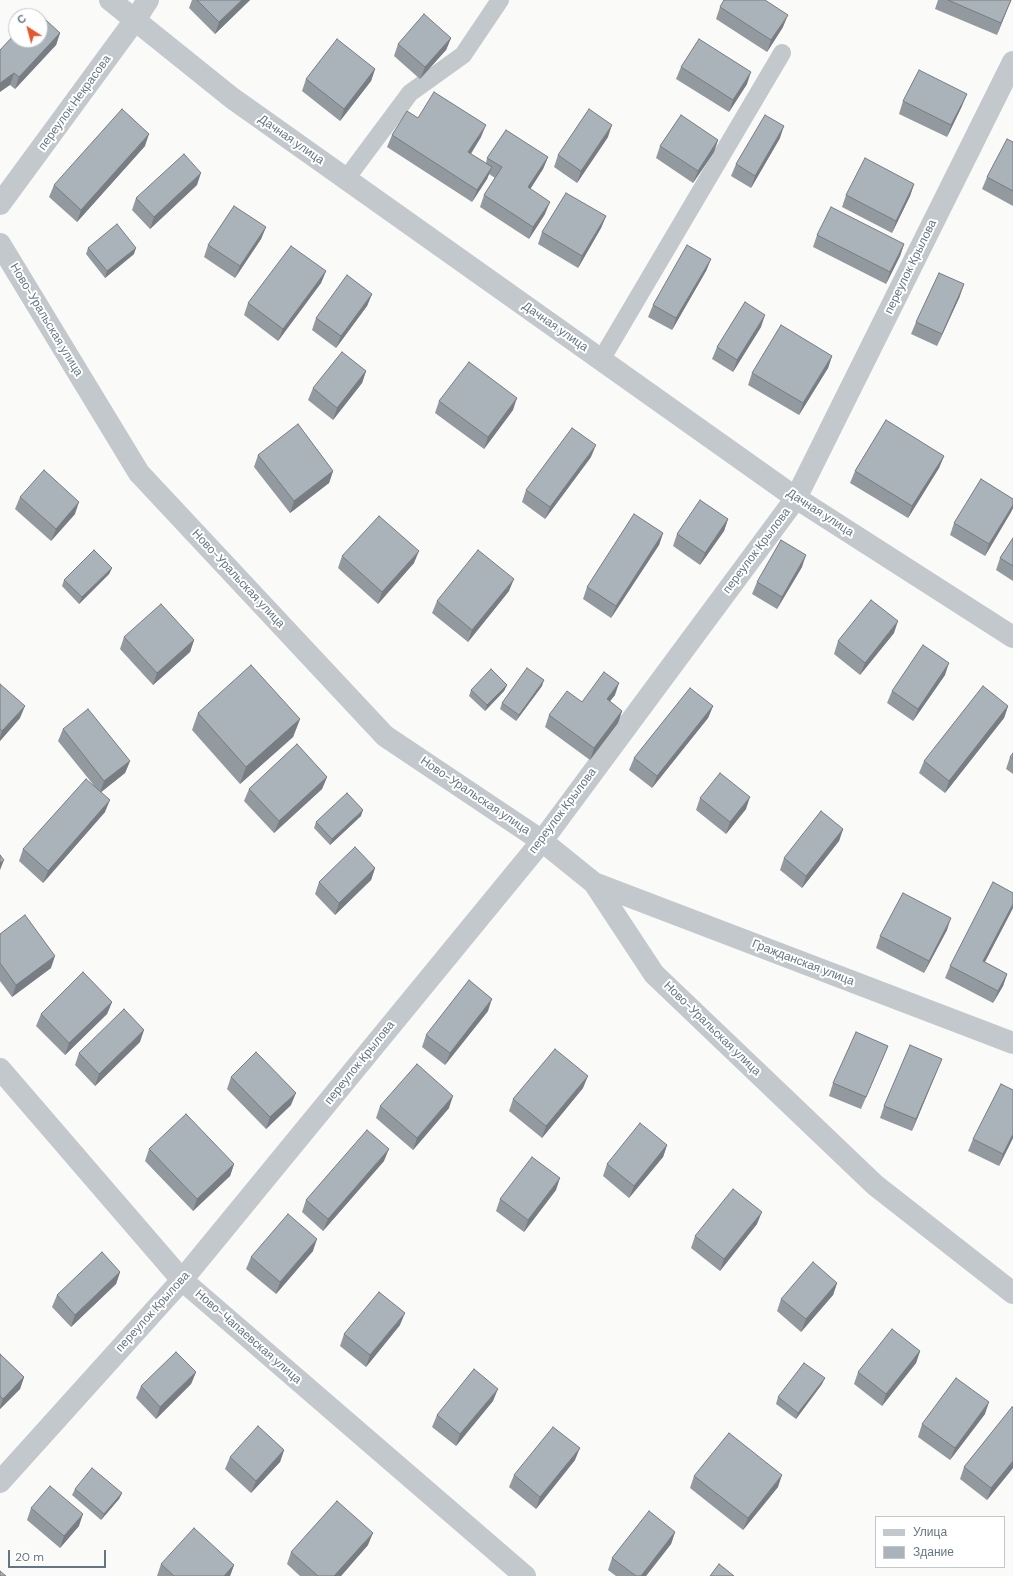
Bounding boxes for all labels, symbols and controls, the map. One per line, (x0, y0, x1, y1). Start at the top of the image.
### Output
north arrow (8, 8, 48, 48)
text: С (14, 11, 29, 27)
street label: переулок Некрасова (36, 53, 114, 153)
street label: Дачная улица (255, 112, 327, 168)
street label: переулок Крылова (882, 217, 940, 317)
street label: Ново-Уральская улица (7, 261, 85, 379)
street label: Дачная улица (519, 299, 591, 355)
street label: Дачная улица (784, 486, 856, 540)
street label: переулок Крылова (720, 505, 794, 597)
street label: Ново-Уральская улица (189, 527, 287, 631)
street label: Ново-Уральская улица (417, 754, 533, 838)
street label: переулок Крылова (526, 765, 600, 857)
street label: Гражданская улица (750, 937, 856, 989)
street label: Ново-Уральская улица (660, 979, 764, 1079)
street label: переулок Крылова (322, 1018, 398, 1108)
street label: переулок Крылова (113, 1269, 193, 1355)
street label: Ново-Чапаевская улица (192, 1287, 304, 1387)
legend (875, 1516, 1005, 1568)
text: Улица (913, 1524, 947, 1540)
scale bar (10, 1542, 108, 1568)
text: Здание (913, 1544, 954, 1560)
text: 20 m (15, 1549, 44, 1565)

